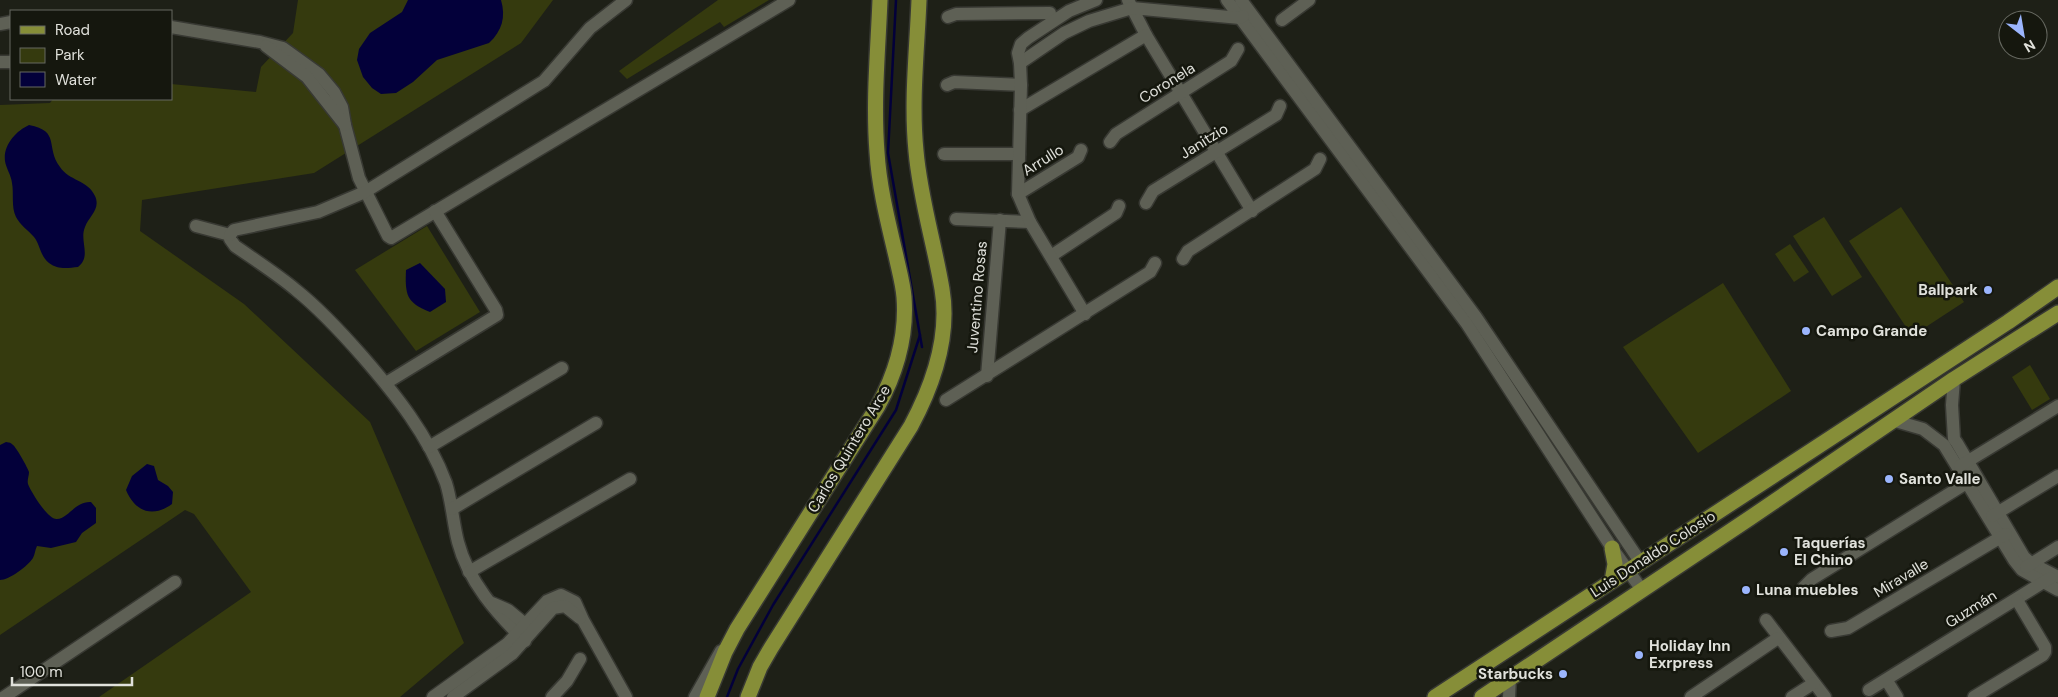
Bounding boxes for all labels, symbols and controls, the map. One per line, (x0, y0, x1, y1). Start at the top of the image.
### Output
legend (10, 10, 172, 100)
north arrow (1998, 10, 2048, 60)
text: Road (55, 20, 90, 40)
text: N (2021, 36, 2039, 56)
text: Park (55, 45, 85, 65)
street label: Coronela (1135, 58, 1199, 108)
text: Water (55, 70, 97, 90)
street label: Janitzio (1176, 118, 1232, 164)
street label: Arrullo (1019, 139, 1068, 180)
street label: Juventino Rosas (962, 240, 992, 354)
place label: Ballpark (1918, 280, 1978, 300)
marker: Ballpark (1982, 284, 1994, 296)
place label: Campo Grande (1816, 321, 1927, 341)
marker: Campo Grande (1800, 325, 1812, 337)
street label: Carlos Quintero Arce (803, 382, 895, 516)
place label: Santo Valle (1899, 469, 1981, 489)
marker: Santo Valle (1883, 473, 1895, 485)
street label: Luis Donaldo Colosio (1587, 506, 1719, 602)
place label: Taquerías El Chino (1794, 533, 1865, 570)
marker: Taquerías El Chino (1778, 546, 1790, 558)
street label: Miravalle (1870, 554, 1932, 602)
place label: Luna muebles (1756, 580, 1858, 600)
marker: Luna muebles (1740, 584, 1752, 596)
street label: Guzmán (1942, 585, 2000, 633)
place label: Holiday Inn Exrpress (1649, 636, 1731, 673)
marker: Holiday Inn Exrpress (1633, 649, 1645, 661)
scale bar (12, 654, 132, 686)
text: 100 m (20, 662, 63, 682)
place label: Starbucks (1478, 664, 1553, 684)
marker: Starbucks (1557, 668, 1569, 680)

